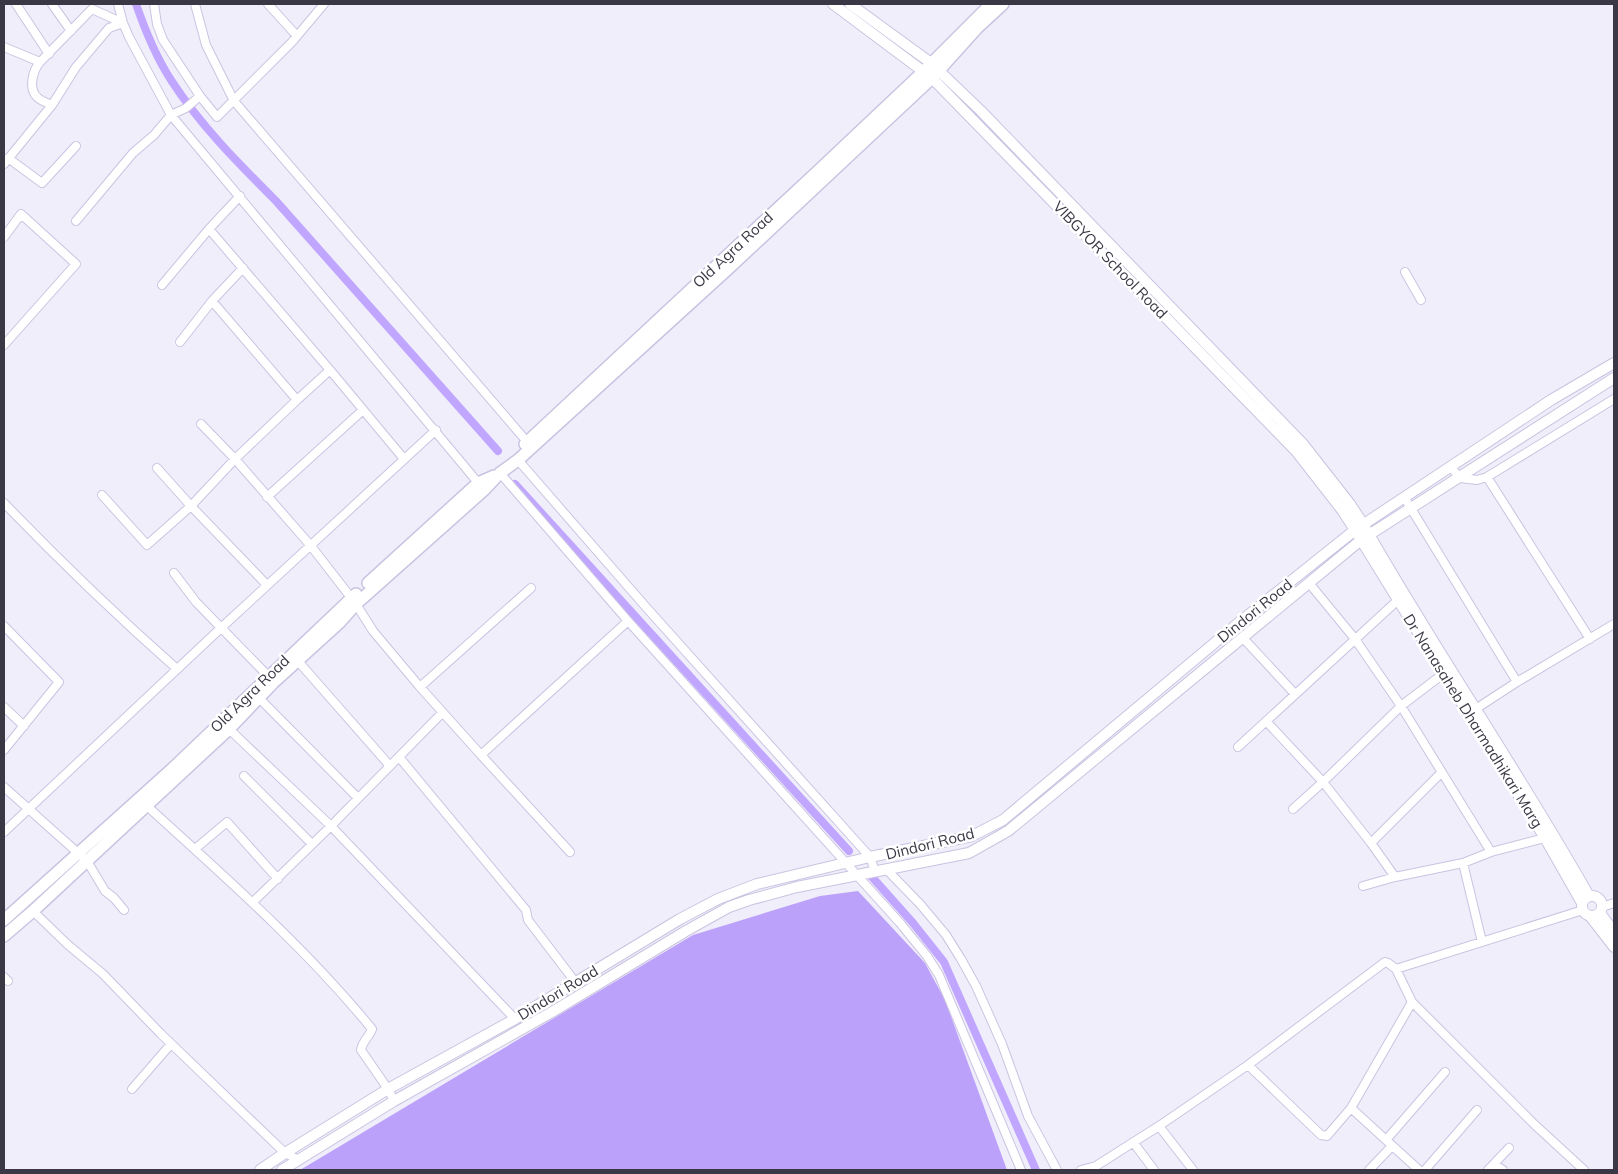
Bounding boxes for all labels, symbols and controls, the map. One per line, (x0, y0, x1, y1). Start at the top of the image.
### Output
street label: VIBGYOR School Road (1049, 197, 1172, 323)
street label: Old Agra Road (688, 208, 777, 292)
street label: Dindori Road (1213, 575, 1296, 647)
street label: Dr Nanasaheb Dharmadhikari Marg (1399, 610, 1547, 831)
street label: Old Agra Road (206, 651, 293, 736)
street label: Dindori Road (884, 823, 976, 864)
street label: Dindori Road (514, 961, 602, 1024)

